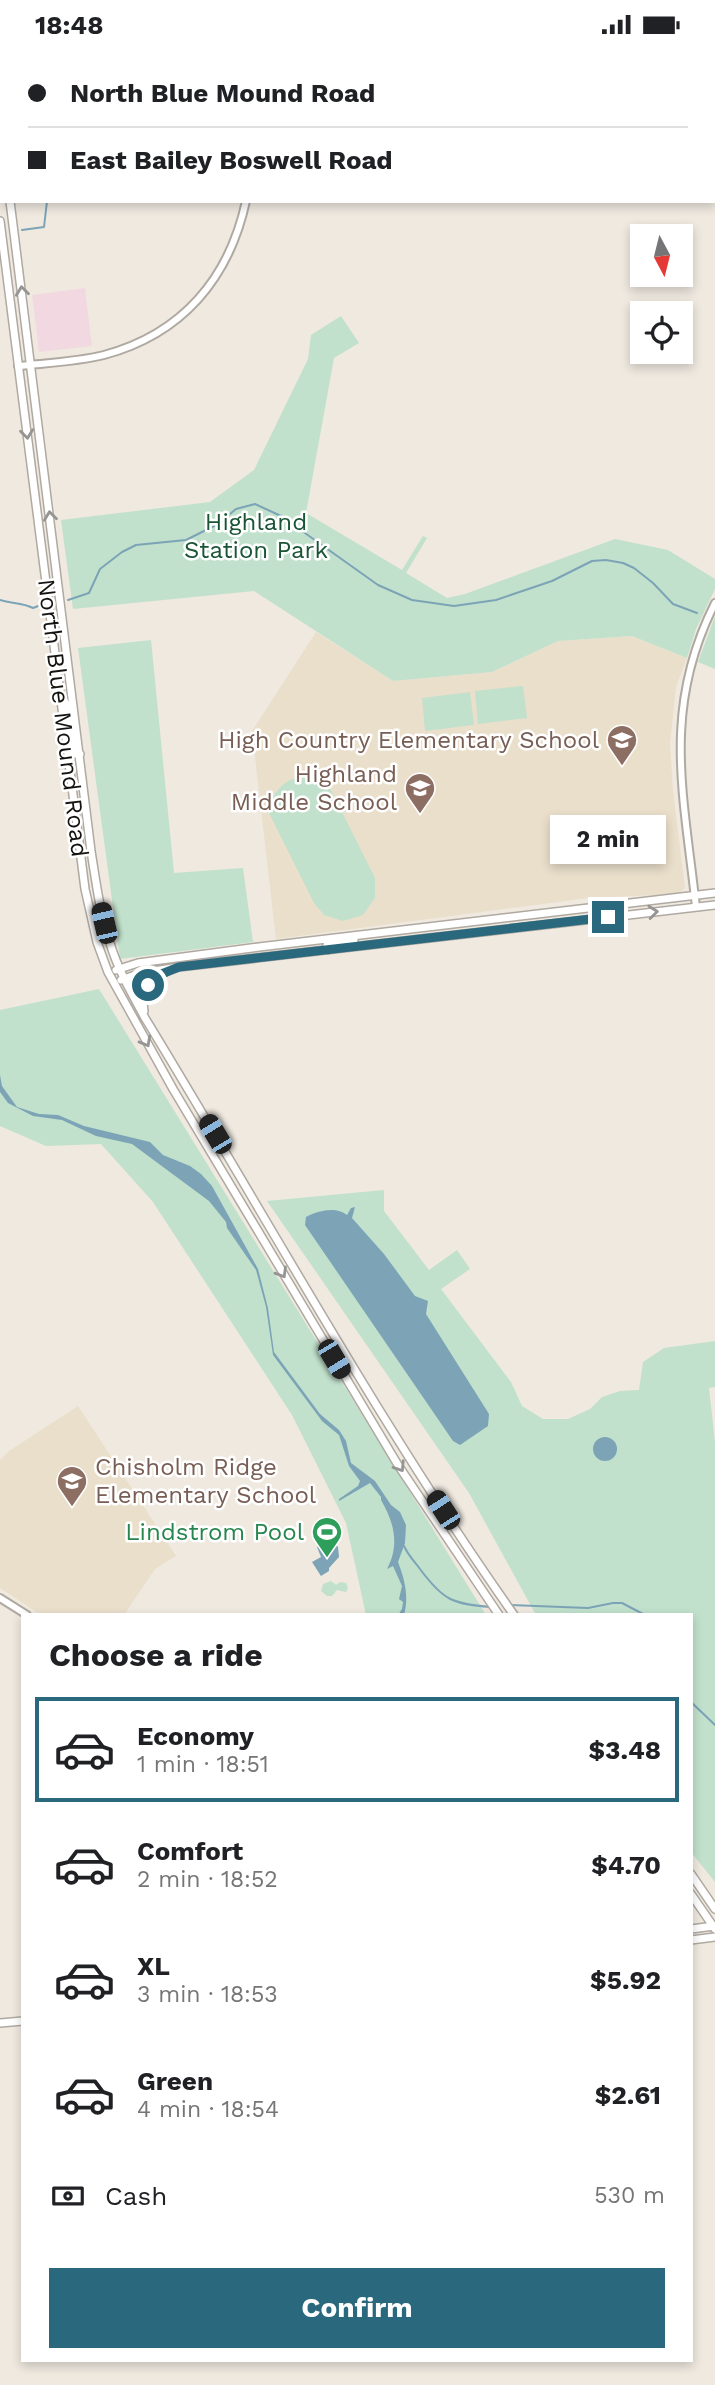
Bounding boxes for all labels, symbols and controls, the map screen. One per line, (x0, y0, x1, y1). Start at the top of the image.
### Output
text: 18:48 (35, 10, 103, 40)
text: North Blue Mound Road (70, 78, 375, 108)
text: East Bailey Boswell Road (70, 145, 393, 175)
north arrow (630, 224, 693, 287)
map controls (630, 224, 693, 364)
one-way arrow (14, 285, 29, 296)
button: locate (630, 301, 693, 364)
one-way arrow (19, 428, 34, 440)
park label: Highland Station Park (184, 508, 328, 564)
one-way arrow (42, 510, 57, 522)
street label: North Blue Mound Road (32, 577, 94, 859)
school or university icon: High Country Elementary School (605, 723, 639, 767)
place label: High Country Elementary School (218, 726, 600, 754)
place label: Highland Middle School (231, 760, 398, 816)
school or university icon: Highland Middle School (403, 771, 437, 815)
callout: 2 min (550, 815, 666, 865)
text: 2 min (577, 826, 639, 853)
car (90, 900, 119, 946)
route end (592, 901, 624, 933)
one-way arrow (647, 905, 659, 920)
route start (132, 969, 164, 1001)
one-way arrow (138, 1035, 151, 1048)
car (196, 1111, 235, 1157)
one-way arrow (274, 1265, 287, 1278)
car (315, 1336, 354, 1382)
place label: Chisholm Ridge Elementary School (95, 1453, 317, 1509)
one-way arrow (391, 1460, 404, 1473)
school or university icon: Chisholm Ridge Elementary School (55, 1464, 89, 1508)
car (423, 1487, 464, 1533)
sports icon: Lindstrom Pool (310, 1515, 344, 1559)
place label: Lindstrom Pool (125, 1518, 305, 1546)
text: Choose a ride (49, 1636, 263, 1674)
icon: car (53, 1718, 116, 1781)
text: Economy (137, 1721, 254, 1751)
text: $3.48 (588, 1735, 661, 1765)
text: 1 min · 18:51 (137, 1751, 269, 1778)
icon: car (53, 1833, 116, 1896)
text: Comfort (137, 1836, 243, 1866)
text: $4.70 (591, 1850, 661, 1880)
text: 2 min · 18:52 (137, 1866, 278, 1893)
icon: car (53, 1948, 116, 2011)
text: XL (137, 1951, 170, 1981)
text: $5.92 (590, 1965, 661, 1995)
text: 3 min · 18:53 (137, 1981, 278, 2008)
icon: car (53, 2063, 116, 2126)
text: Green (137, 2066, 213, 2096)
text: $2.61 (595, 2080, 661, 2110)
text: 4 min · 18:54 (137, 2096, 279, 2123)
icon: cash (49, 2177, 87, 2215)
text: Cash (105, 2181, 167, 2211)
text: 530 m (594, 2182, 665, 2209)
button: Confirm (49, 2268, 665, 2348)

